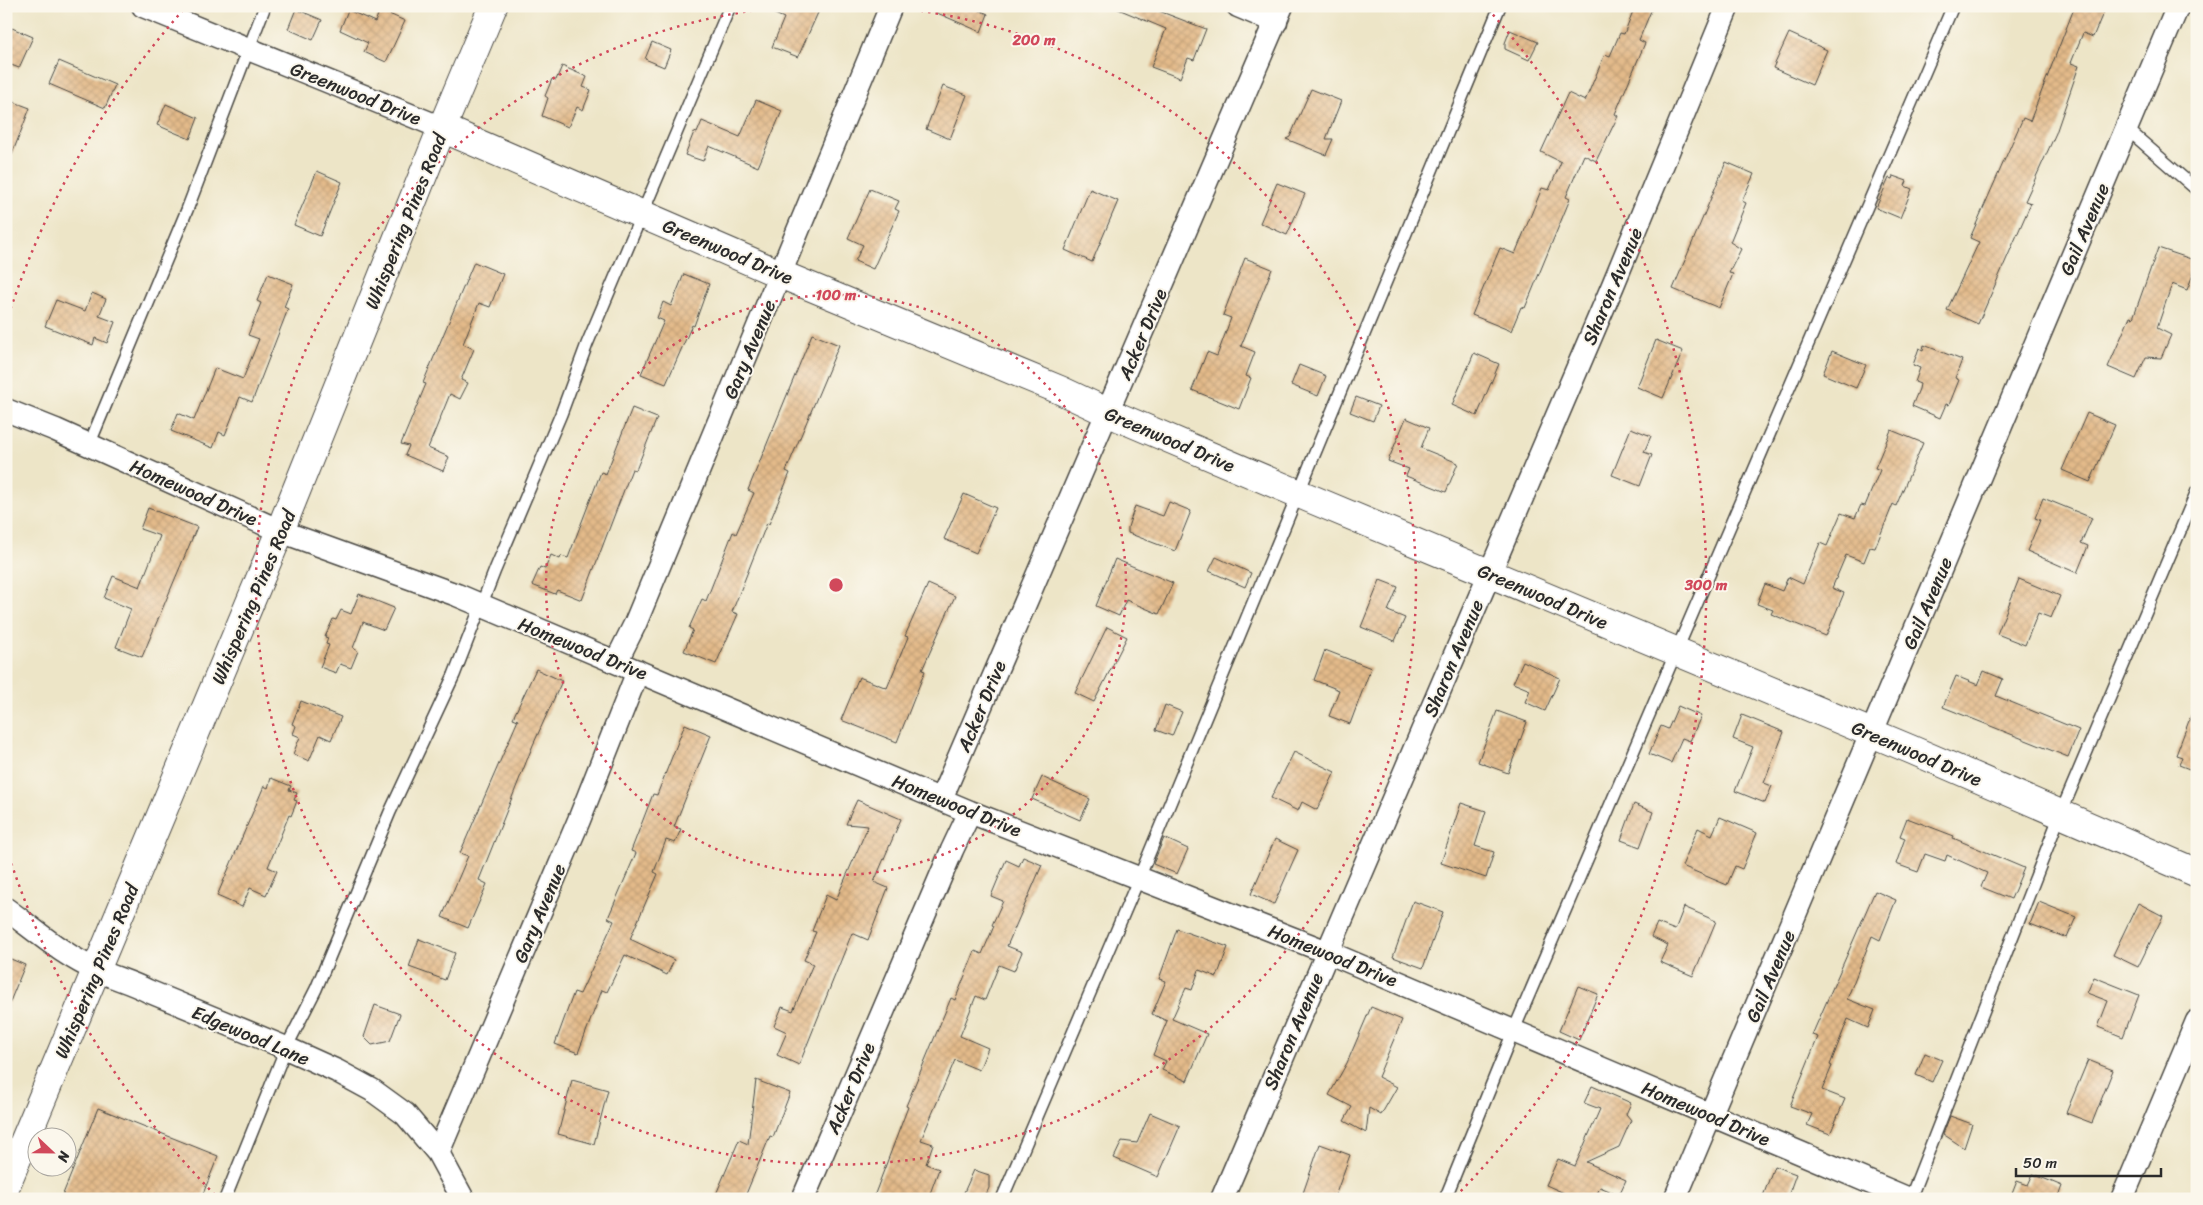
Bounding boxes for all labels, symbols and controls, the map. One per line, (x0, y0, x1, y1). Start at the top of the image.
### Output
text: 200 m (1011, 27, 1056, 53)
street label: Greenwood Drive (285, 52, 426, 135)
street label: Whispering Pines Road (355, 126, 457, 314)
street label: Gail Avenue (2050, 178, 2119, 281)
street label: Greenwood Drive (657, 209, 798, 294)
street label: Sharon Avenue (1573, 222, 1652, 350)
text: 100 m (816, 282, 857, 308)
street label: Acker Drive (1108, 283, 1177, 386)
street label: Gary Avenue (714, 294, 785, 404)
street label: Greenwood Drive (1099, 397, 1240, 482)
street label: Homewood Drive (125, 450, 263, 535)
street label: Whispering Pines Road (202, 503, 306, 690)
street label: Gail Avenue (1893, 552, 1962, 655)
street label: Greenwood Drive (1472, 554, 1613, 639)
text: 300 m (1684, 572, 1728, 598)
centre of rings (827, 576, 845, 594)
street label: Sharon Avenue (1414, 594, 1493, 722)
street label: Homewood Drive (513, 608, 653, 689)
street label: Acker Drive (947, 655, 1016, 758)
street label: Greenwood Drive (1846, 711, 1987, 796)
street label: Homewood Drive (887, 765, 1027, 846)
street label: Gary Avenue (504, 858, 575, 968)
street label: Whispering Pines Road (45, 877, 149, 1064)
street label: Homewood Drive (1263, 915, 1403, 996)
street label: Gail Avenue (1736, 925, 1805, 1028)
street label: Sharon Avenue (1254, 967, 1333, 1095)
street label: Edgewood Lane (187, 996, 315, 1075)
street label: Acker Drive (816, 1037, 885, 1140)
street label: Homewood Drive (1636, 1072, 1775, 1155)
north arrow (28, 1128, 78, 1178)
scale bar (2016, 1145, 2160, 1177)
text: N (50, 1147, 77, 1166)
text: 50 m (2023, 1150, 2058, 1176)

